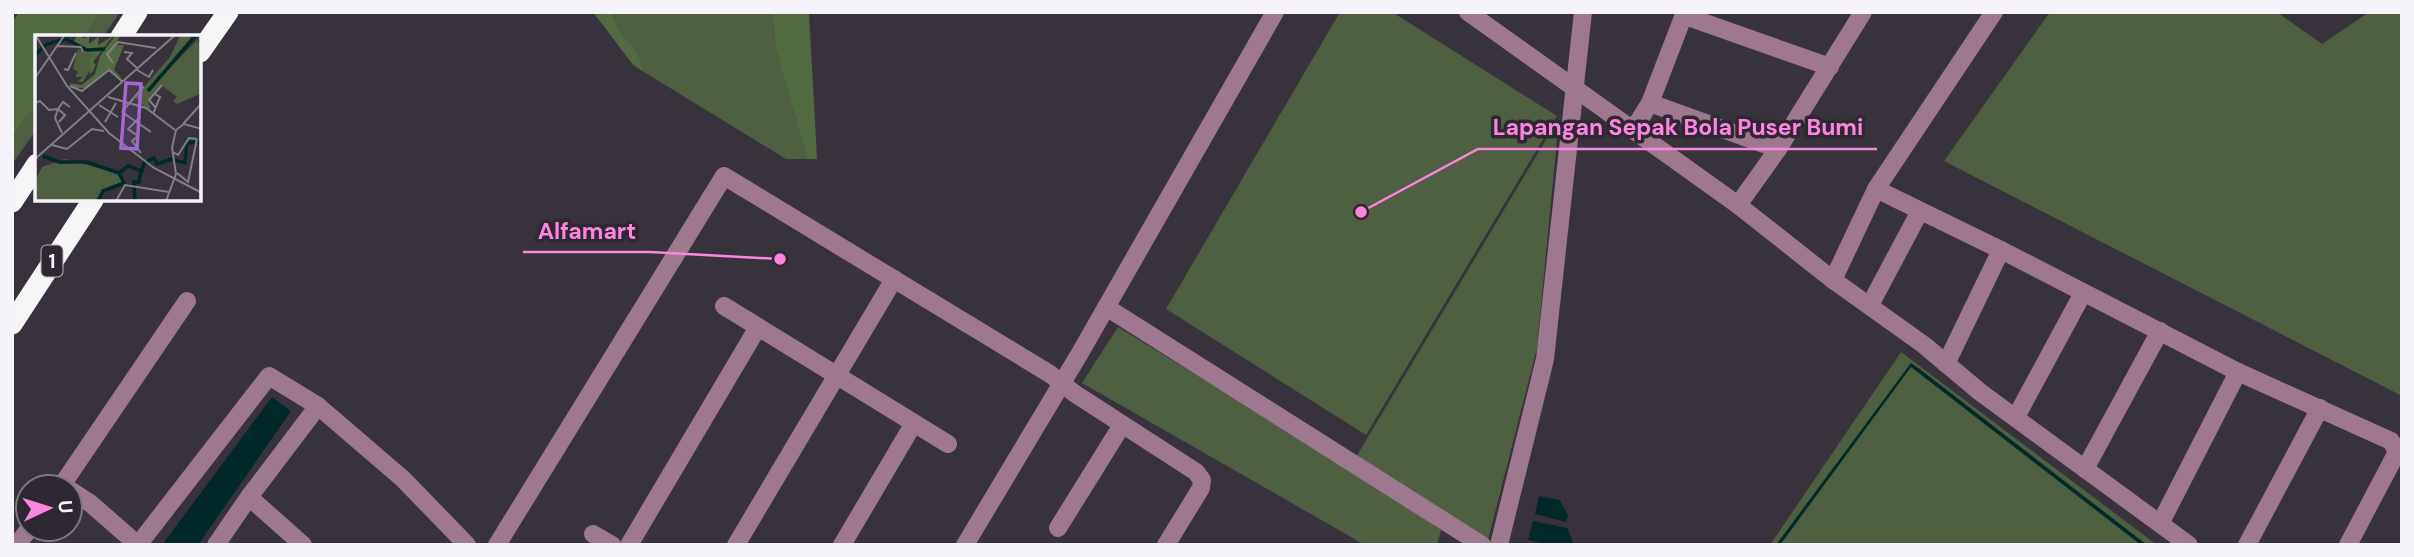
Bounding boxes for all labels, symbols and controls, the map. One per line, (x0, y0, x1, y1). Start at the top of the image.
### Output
inset map (35, 35, 201, 201)
callout: Lapangan Sepak Bola Puser Bumi (1478, 105, 1877, 149)
text: Lapangan Sepak Bola Puser Bumi (1493, 112, 1863, 142)
callout: Alfamart (523, 208, 650, 252)
text: Alfamart (538, 216, 636, 246)
road number: 1 (42, 246, 62, 276)
north arrow (14, 473, 84, 543)
text: U (53, 499, 78, 514)

